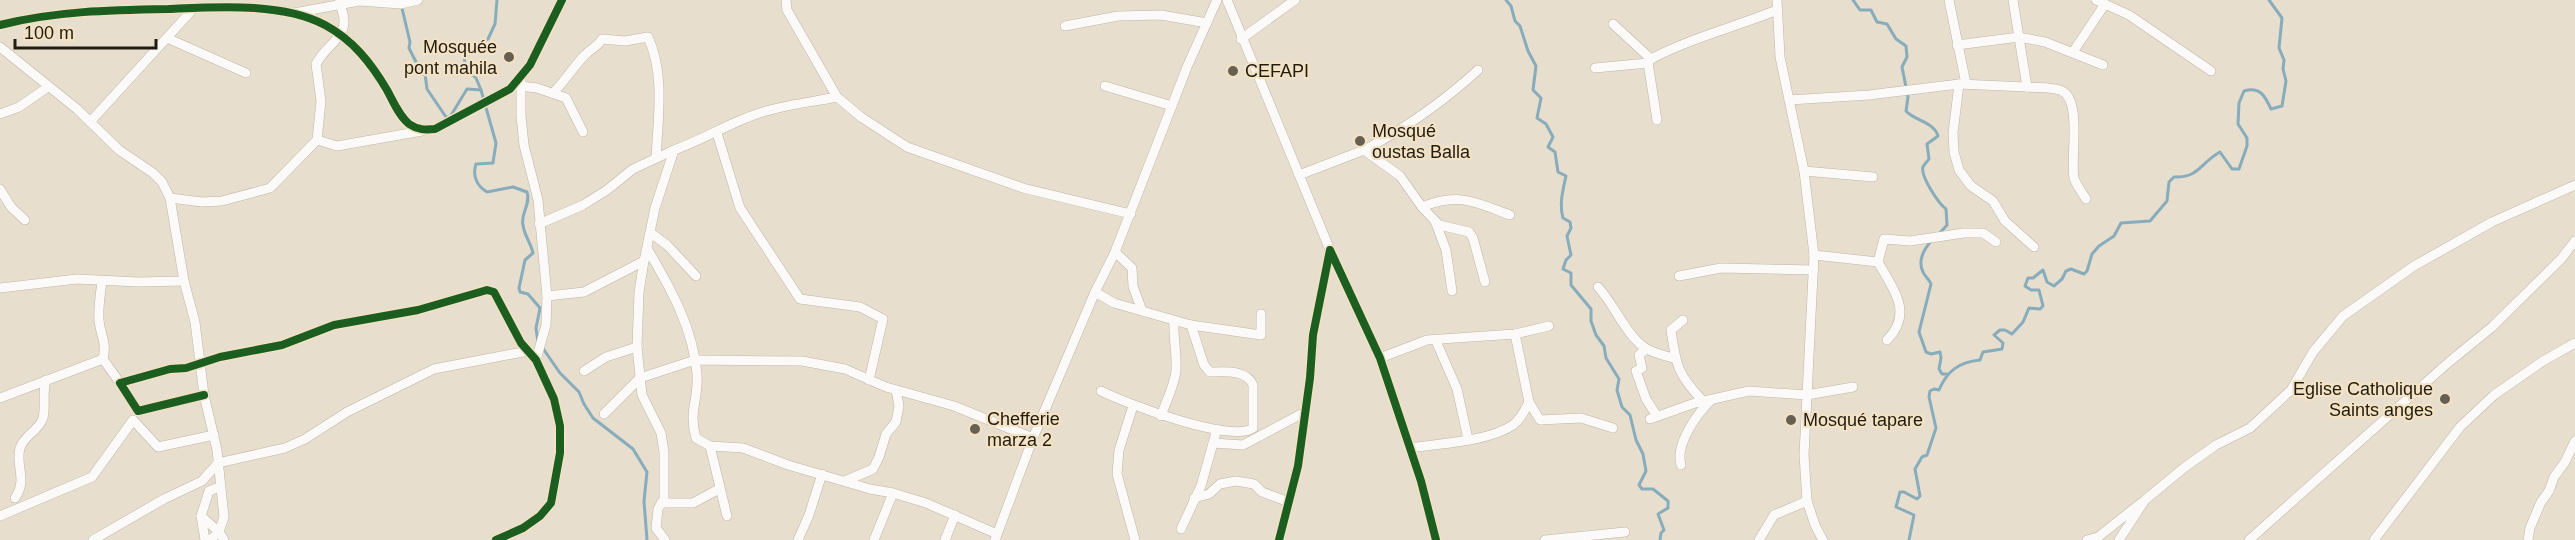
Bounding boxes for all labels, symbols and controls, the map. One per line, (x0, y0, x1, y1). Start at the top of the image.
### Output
scale bar (15, 12, 156, 50)
text: 100 m (24, 23, 74, 43)
place label: Mosquée pont mahila (404, 37, 498, 78)
marker: Mosquée pont mahila (502, 50, 516, 64)
place label: CEFAPI (1245, 61, 1309, 81)
marker: CEFAPI (1226, 64, 1240, 78)
place label: Mosqué oustas Balla (1372, 121, 1471, 162)
marker: Mosqué oustas Balla (1353, 134, 1367, 148)
place label: Eglise Catholique Saints anges (2293, 379, 2433, 420)
marker: Eglise Catholique Saints anges (2438, 392, 2452, 406)
place label: Chefferie marza 2 (987, 409, 1060, 450)
place label: Mosqué tapare (1803, 410, 1923, 430)
marker: Mosqué tapare (1784, 413, 1798, 427)
marker: Chefferie marza 2 (968, 422, 982, 436)

